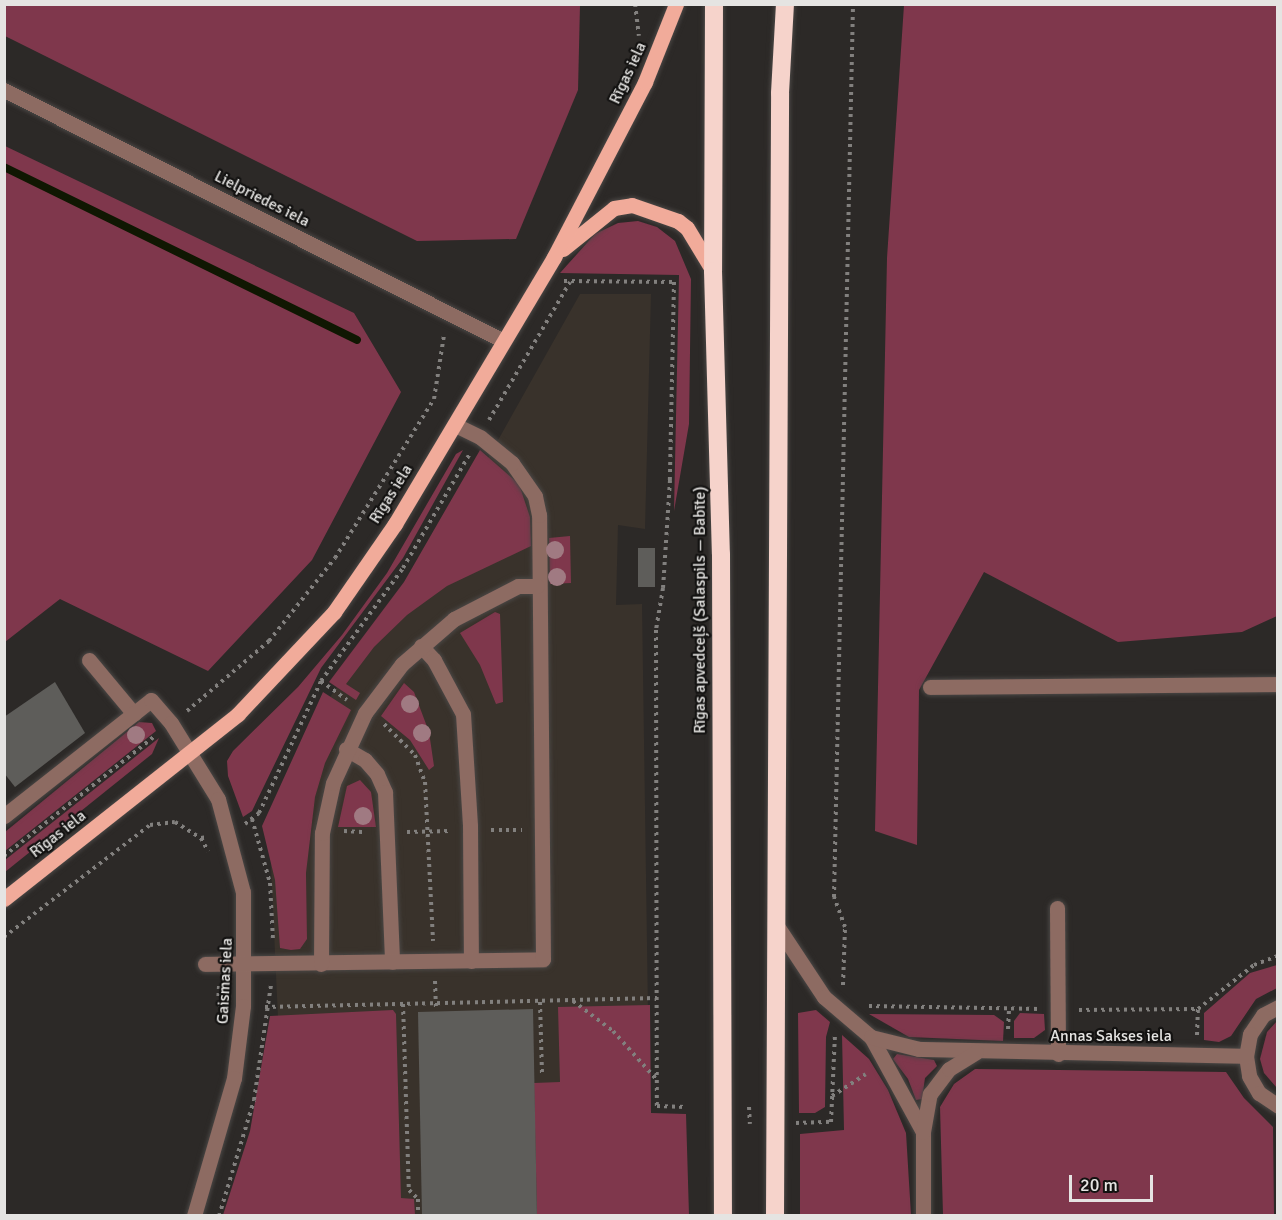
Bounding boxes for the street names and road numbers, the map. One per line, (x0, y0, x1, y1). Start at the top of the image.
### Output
street label: Rīgas iela (605, 39, 651, 107)
street label: Lielpriedes iela (211, 167, 313, 231)
street label: Rīgas iela (365, 461, 417, 527)
street label: Rīgas apvedceļš (Salaspils — Babīte) (690, 486, 710, 734)
street label: Rīgas iela (26, 806, 90, 862)
street label: Gaismas iela (213, 937, 237, 1025)
street label: Annas Sakses iela (1050, 1026, 1172, 1046)

